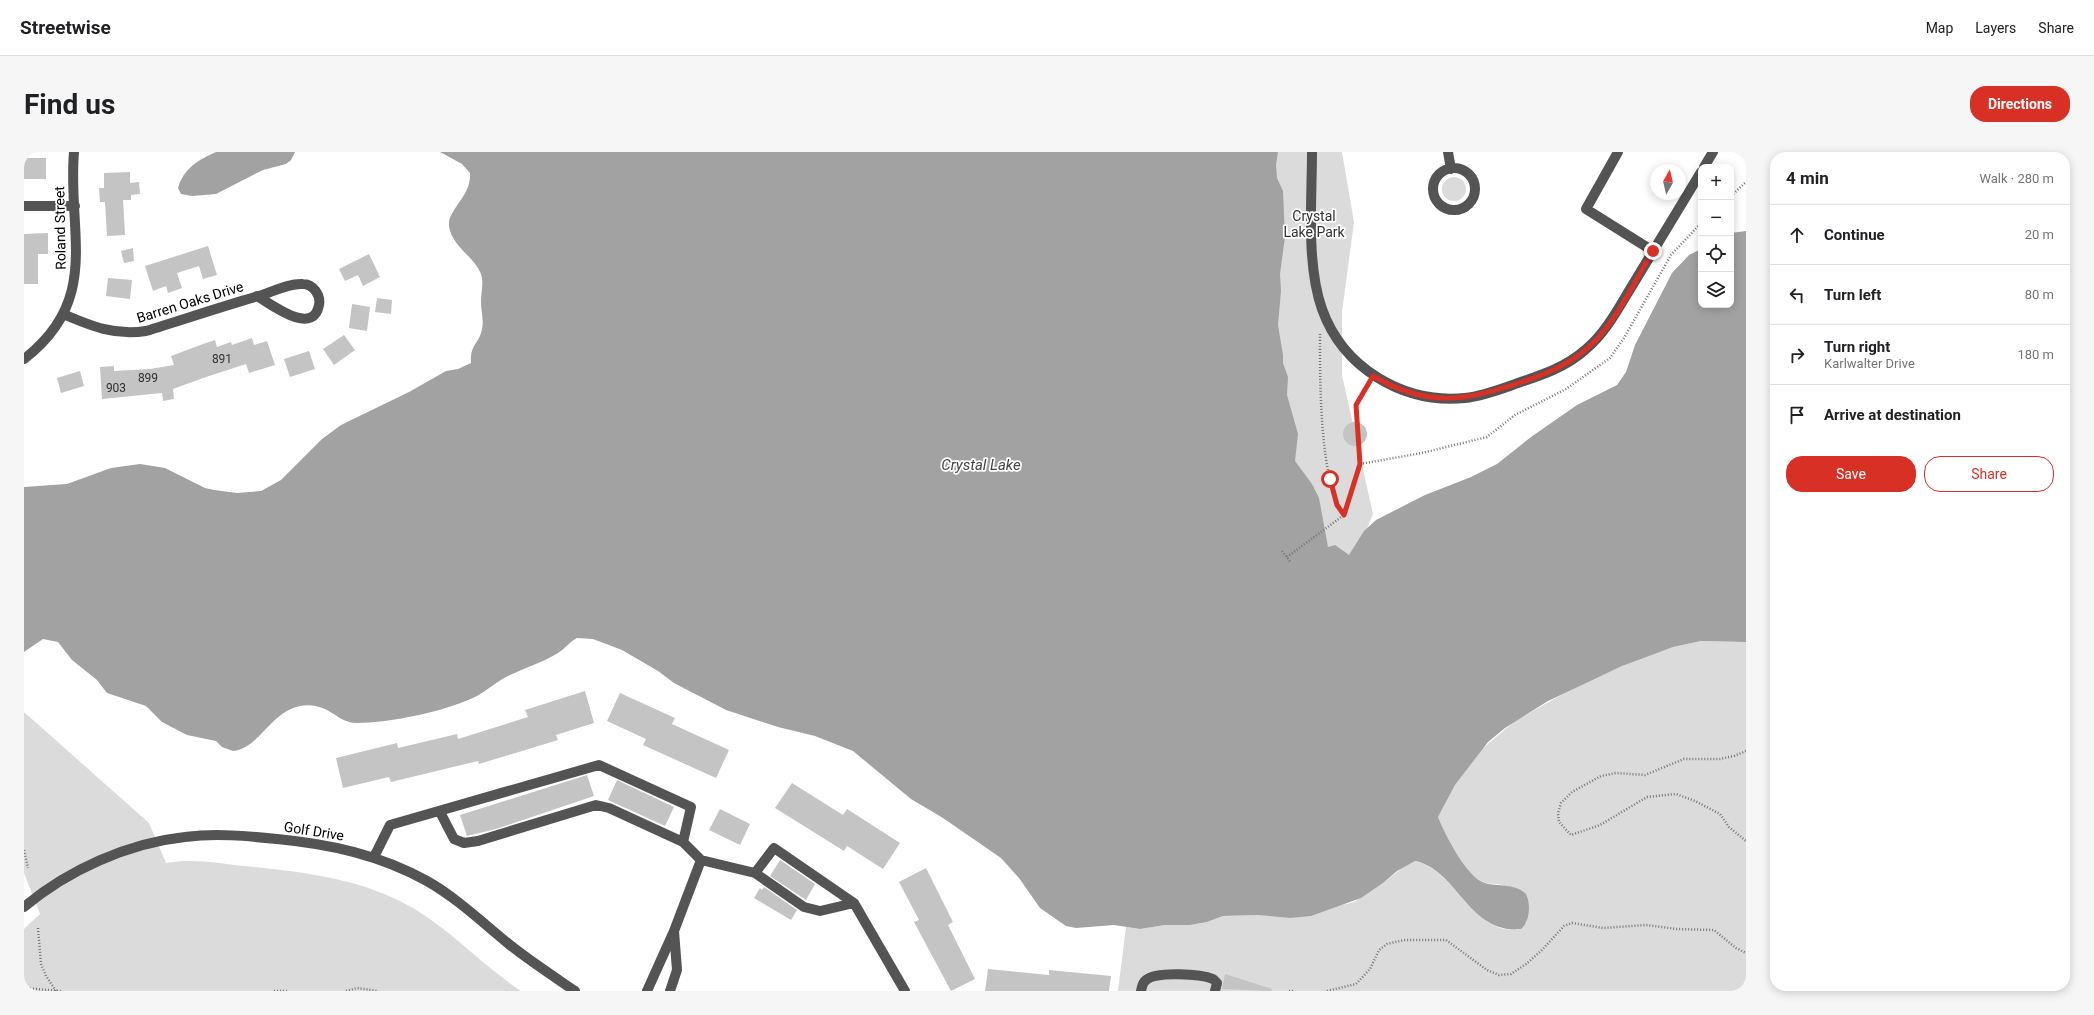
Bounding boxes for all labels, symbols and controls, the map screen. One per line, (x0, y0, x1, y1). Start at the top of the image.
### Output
text: Streetwise (20, 16, 111, 39)
text: Map (1926, 20, 1953, 36)
text: Layers (1975, 20, 2016, 36)
text: Share (2038, 20, 2074, 36)
button: Directions (1970, 86, 2070, 122)
text: Find us (24, 88, 115, 121)
north arrow (1650, 164, 1686, 200)
map controls (1698, 164, 1734, 308)
button: + (1698, 164, 1734, 200)
text: 4 min (1786, 168, 1829, 188)
text: Walk · 280 m (1979, 171, 2054, 186)
street label: Roland Street (51, 186, 69, 270)
button: − (1698, 200, 1734, 236)
park label: Crystal Lake Park (1283, 208, 1346, 240)
icon: ahead (1786, 224, 1808, 246)
text: Continue (1824, 226, 1885, 244)
text: 20 m (2025, 227, 2054, 242)
button: locate (1698, 236, 1734, 272)
route end (1644, 242, 1662, 260)
button: layers (1698, 272, 1734, 308)
street label: Barren Oaks Drive (135, 278, 245, 326)
icon: left (1786, 284, 1808, 306)
text: Turn left (1824, 286, 1881, 304)
text: 80 m (2025, 287, 2054, 302)
text: Turn right (1824, 338, 1890, 356)
icon: right (1786, 344, 1808, 366)
text: 180 m (2017, 347, 2054, 362)
house number: 891 (212, 352, 232, 366)
text: Karlwalter Drive (1824, 356, 1915, 371)
house number: 899 (138, 371, 158, 385)
house number: 903 (106, 381, 126, 395)
icon: arrive (1786, 404, 1808, 426)
text: Arrive at destination (1824, 406, 1961, 424)
water label: Crystal Lake (941, 456, 1021, 474)
button: Save (1786, 456, 1916, 492)
button: Share (1924, 456, 2054, 492)
route start (1321, 470, 1339, 488)
street label: Golf Drive (283, 818, 345, 844)

